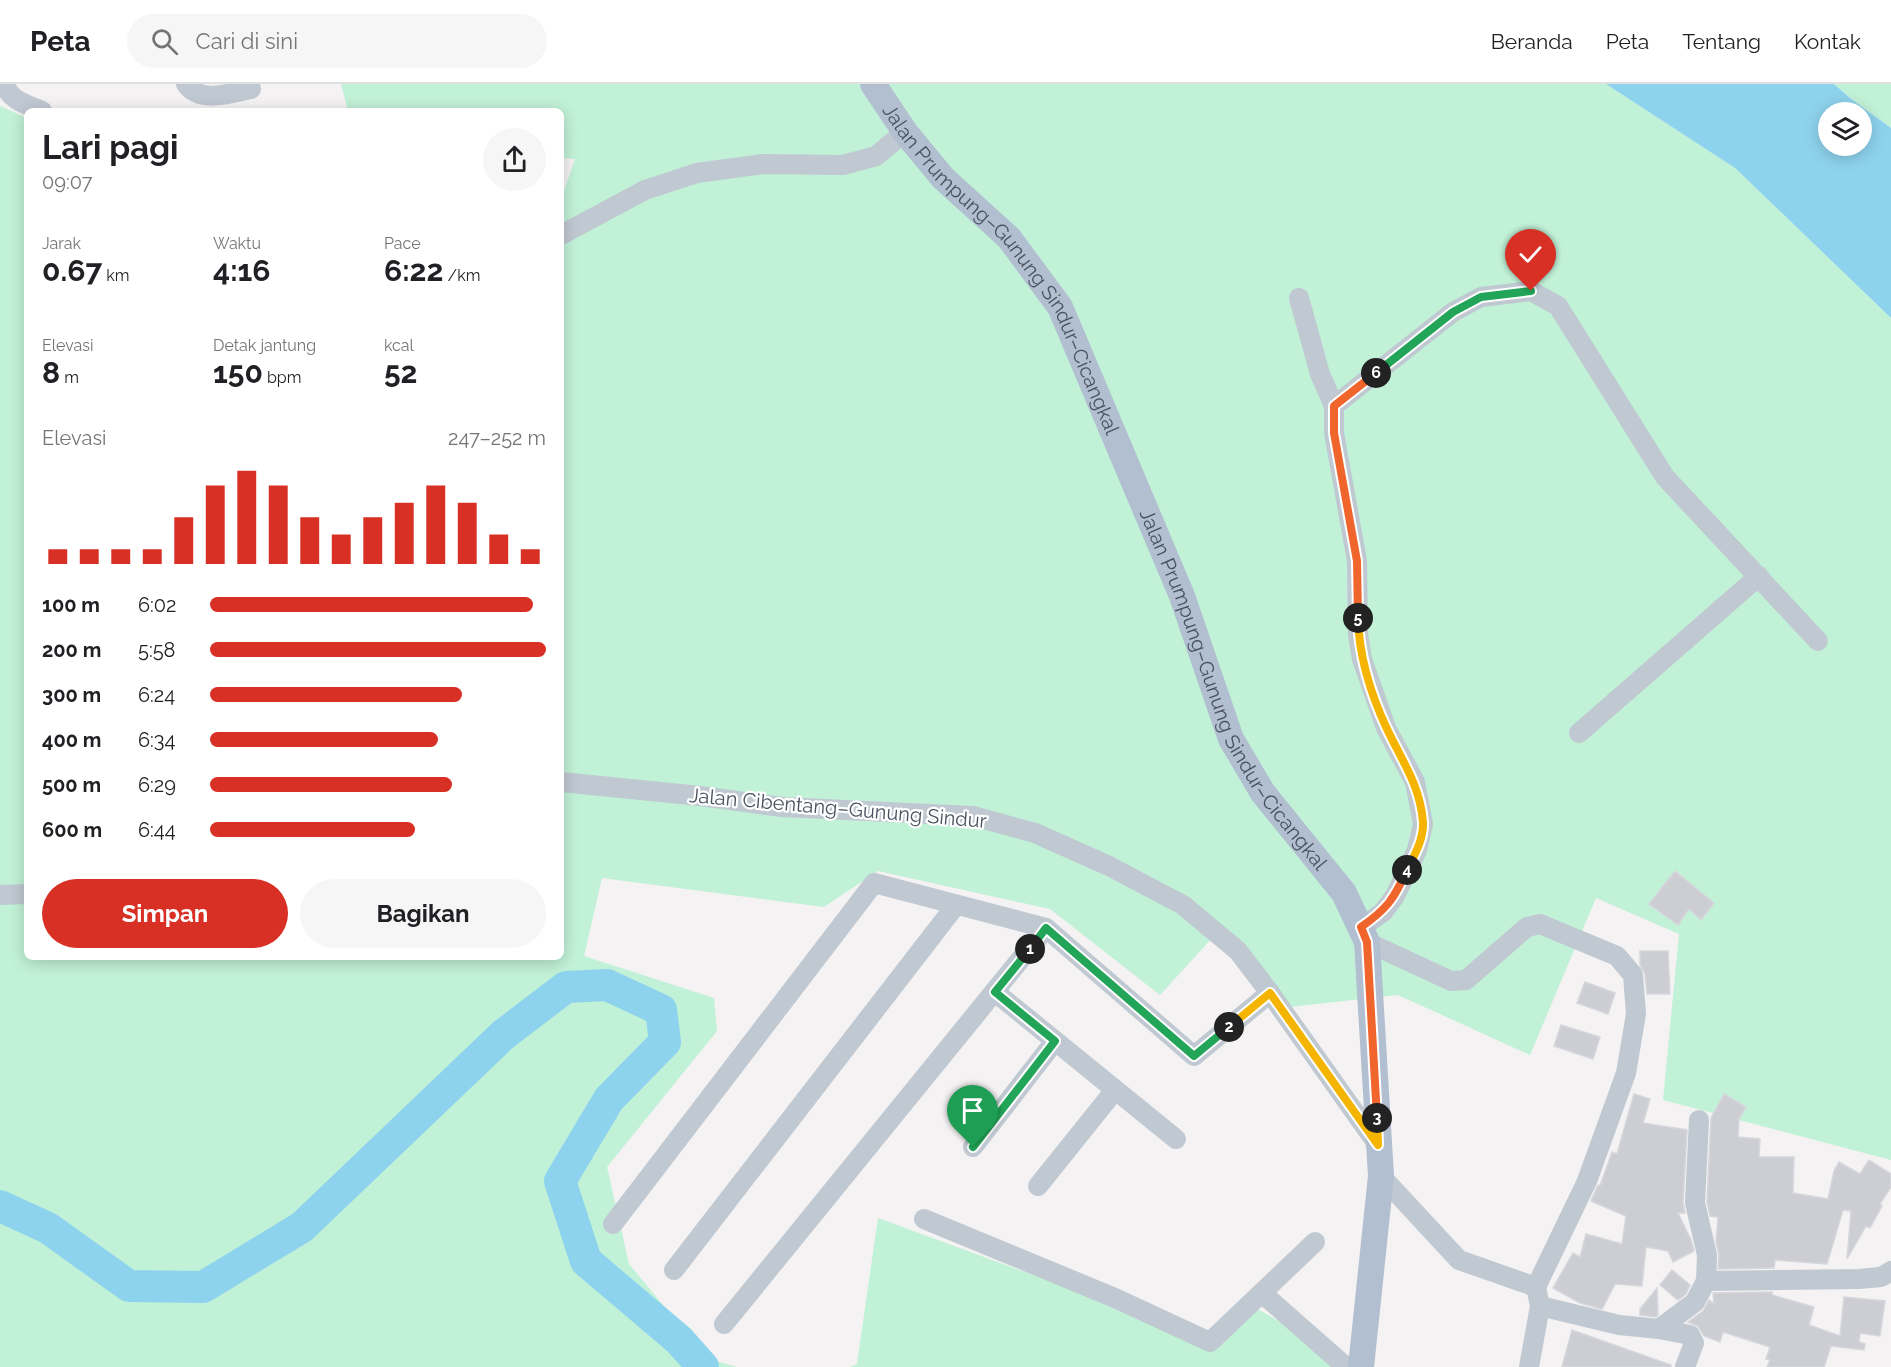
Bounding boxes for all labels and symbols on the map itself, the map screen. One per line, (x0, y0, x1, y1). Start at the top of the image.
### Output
street label: Jalan Prumpung–Gunung Sindur–Cicangkal (878, 99, 1125, 439)
pin (1505, 229, 1556, 291)
pin: 6 (1361, 358, 1391, 388)
street label: Jalan Prumpung–Gunung Sindur–Cicangkal (1135, 505, 1333, 875)
pin: 5 (1343, 603, 1373, 633)
street label: Jalan Cibentang–Gunung Sindur (688, 783, 988, 833)
pin: 4 (1392, 855, 1422, 885)
pin: 1 (1015, 934, 1045, 964)
pin: 2 (1214, 1012, 1244, 1042)
pin (947, 1085, 998, 1147)
pin: 3 (1362, 1103, 1392, 1133)

